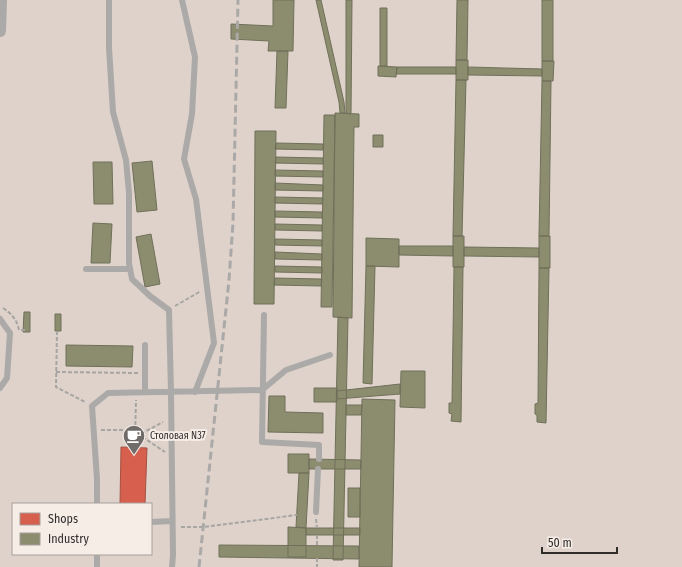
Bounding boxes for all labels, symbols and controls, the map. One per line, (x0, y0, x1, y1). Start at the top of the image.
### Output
cafe icon: Столовая N37 (121, 423, 147, 456)
place label: Столовая N37 (150, 430, 206, 442)
legend (12, 503, 152, 555)
text: Shops (48, 512, 78, 526)
scale bar (542, 529, 617, 555)
text: Industry (48, 532, 89, 546)
text: 50 m (548, 536, 572, 550)

